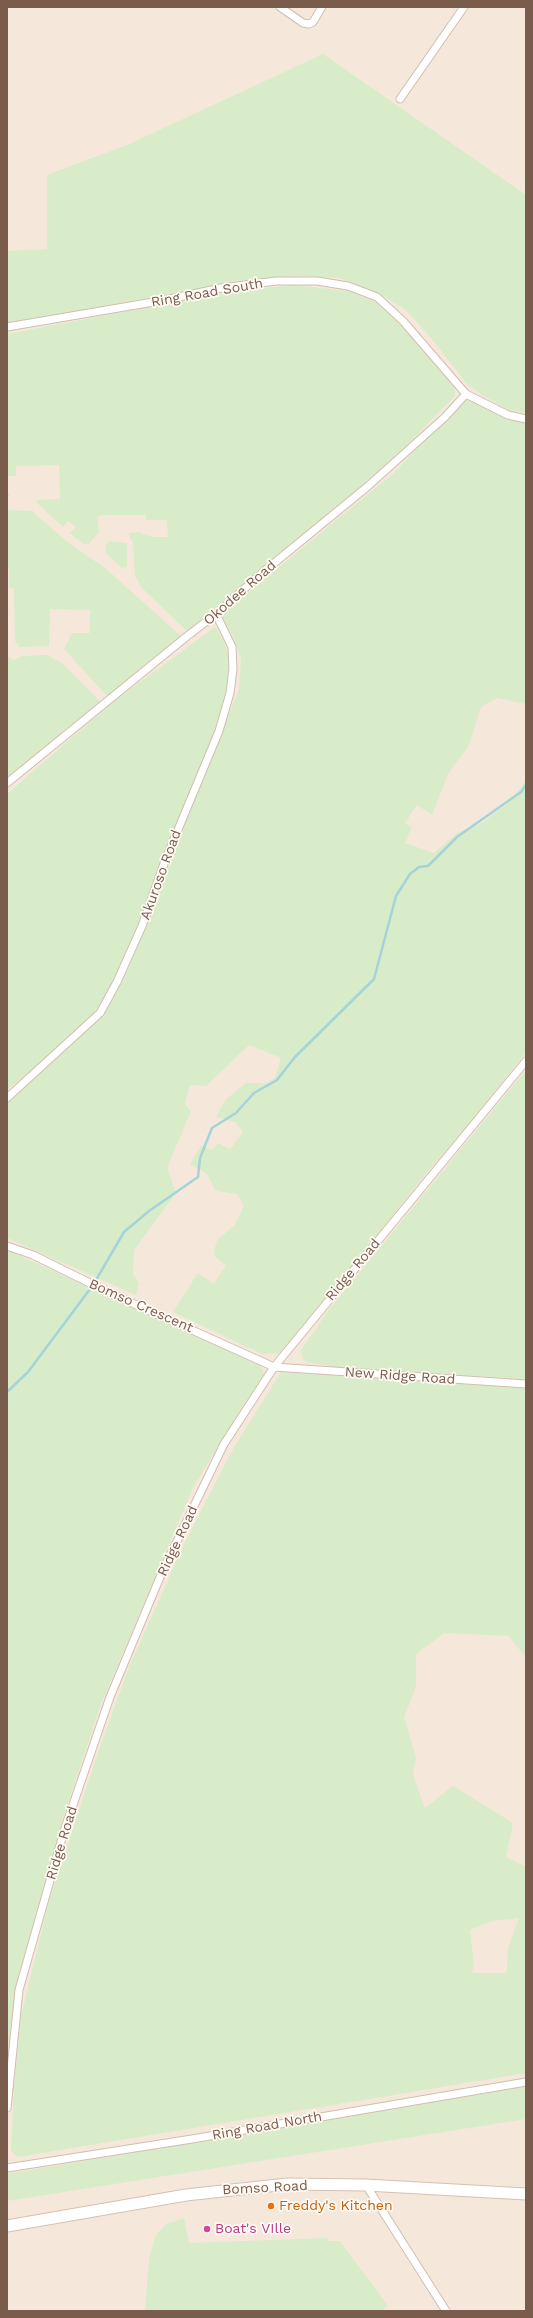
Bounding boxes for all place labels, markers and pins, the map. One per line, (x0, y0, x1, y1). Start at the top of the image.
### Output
place label: Freddy's Kitchen (279, 2198, 393, 2214)
marker: Freddy's Kitchen (266, 2201, 276, 2211)
place label: Boat's VIlle (215, 2221, 291, 2237)
marker: Boat's VIlle (202, 2224, 212, 2234)

